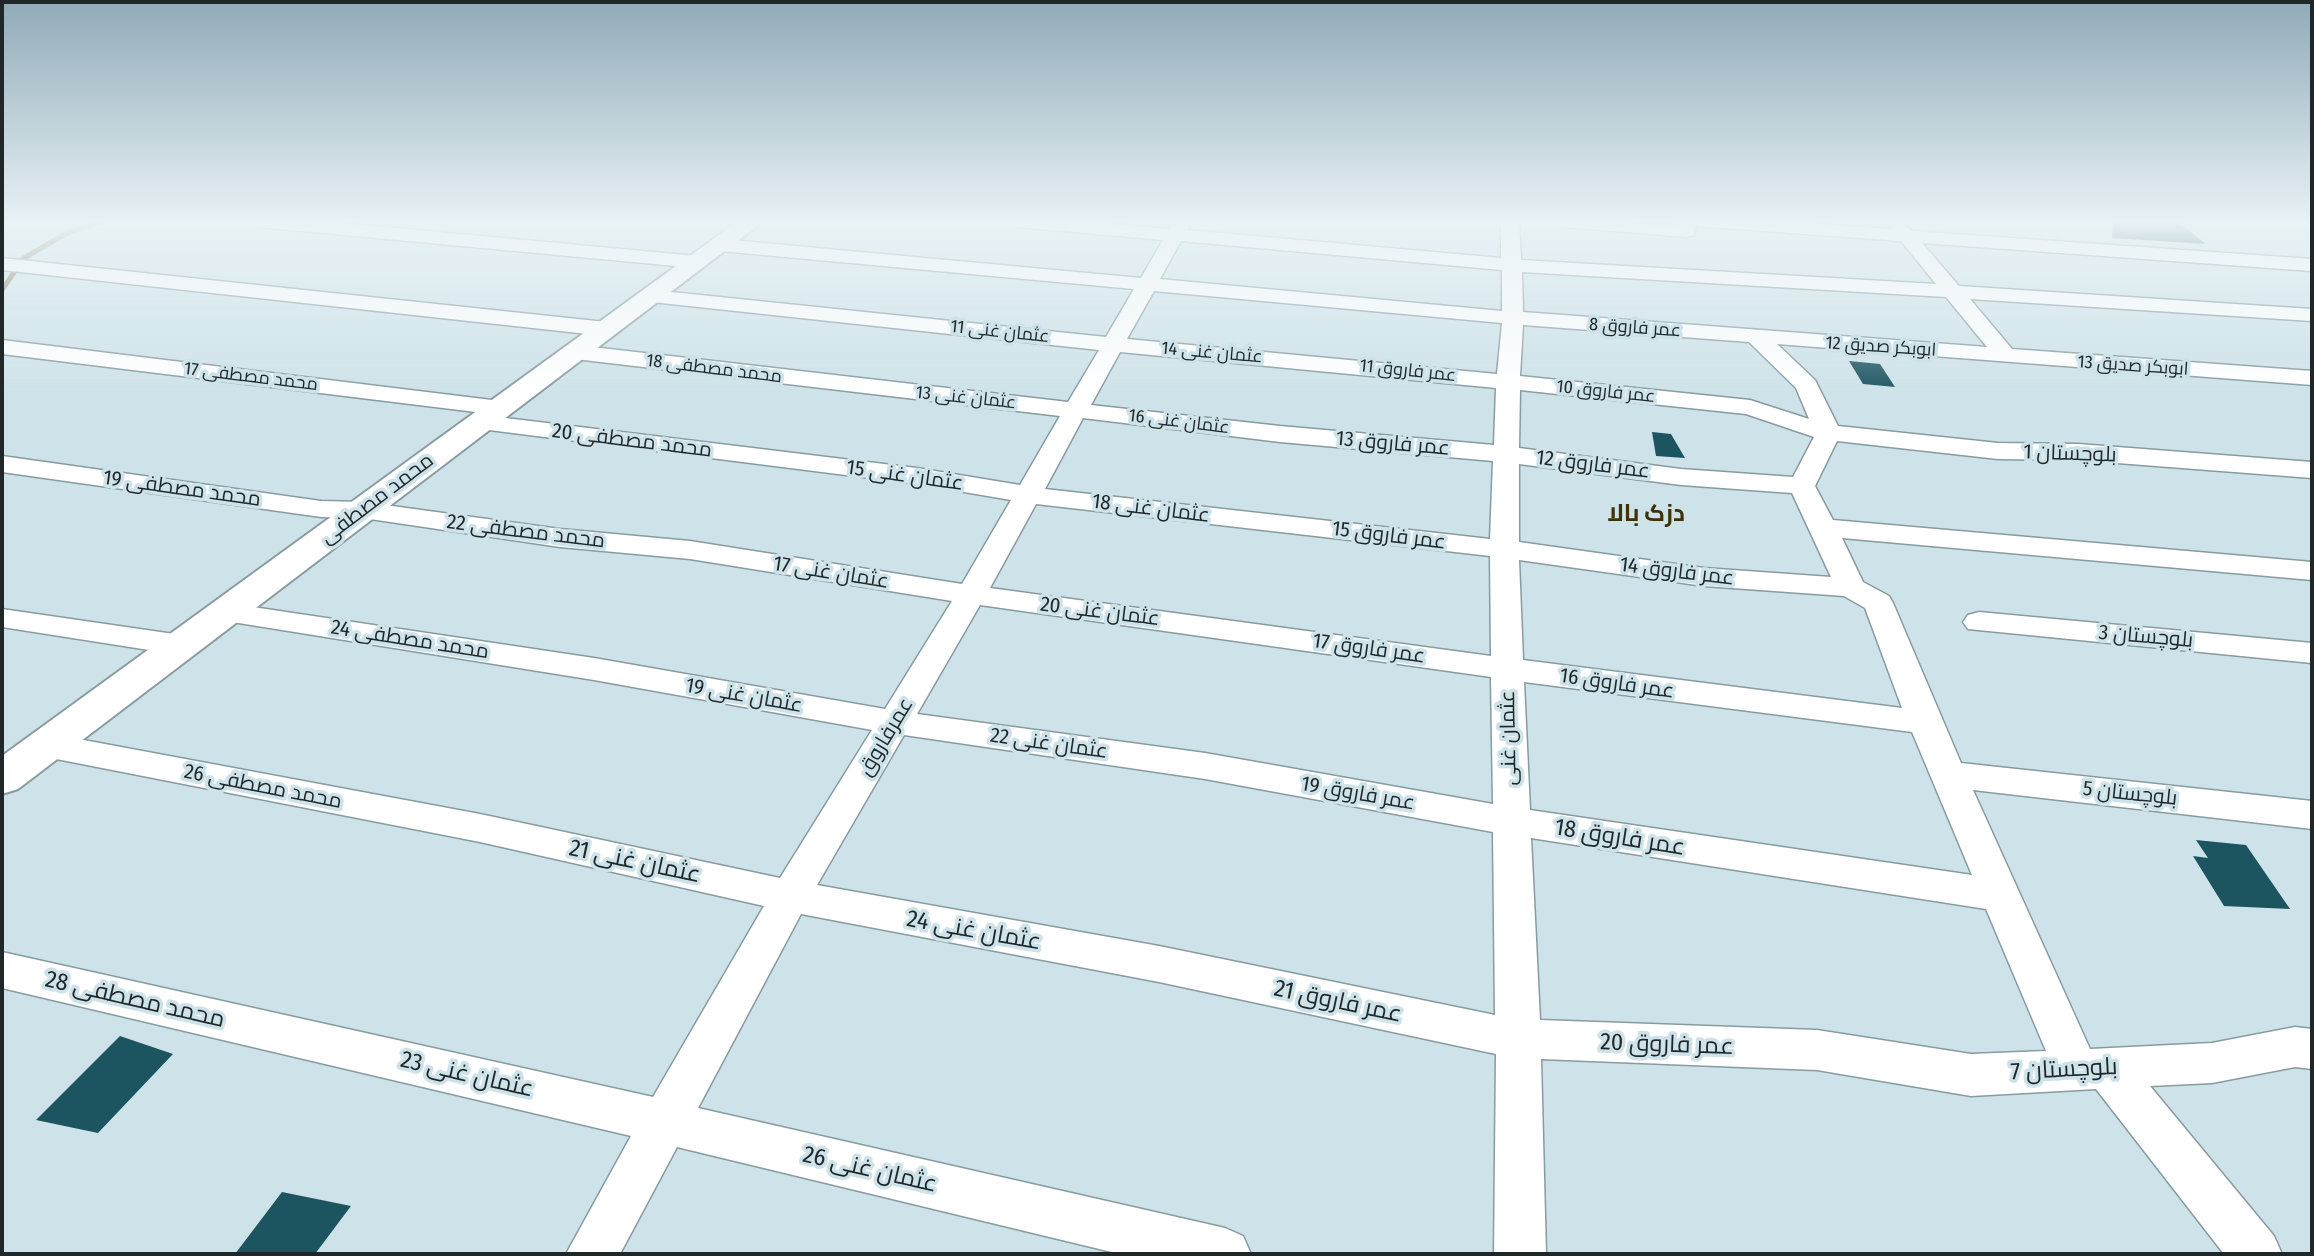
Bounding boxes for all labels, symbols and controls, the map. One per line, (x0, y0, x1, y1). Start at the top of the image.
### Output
street label: عمر فاروق 8 (1588, 314, 1682, 342)
street label: عثمان غنی 11 (949, 316, 1051, 348)
street label: ابوبکر صدیق 12 (1825, 332, 1937, 362)
street label: عثمان غنی 14 (1161, 338, 1263, 368)
street label: محمد مصطفی 18 (645, 350, 783, 388)
street label: ابوبکر صدیق 13 (2077, 351, 2189, 381)
street label: عمر فاروق 11 (1359, 355, 1457, 387)
street label: محمد مصطفی 17 (183, 358, 319, 396)
street label: عمر فاروق 10 (1555, 376, 1657, 408)
street label: عثمان غنی 13 (915, 382, 1017, 414)
street label: عثمان غنی 16 (1127, 405, 1231, 439)
street label: محمد مصطفی 20 (551, 419, 713, 463)
street label: عمر فاروق 13 (1335, 426, 1451, 462)
street label: بلوچستان 1 (2023, 440, 2117, 468)
street label: عمر فاروق 12 (1535, 446, 1651, 484)
street label: محمد مصطفی (315, 448, 439, 550)
street label: عثمان غنی 15 (845, 455, 965, 497)
street label: محمد مصطفی 19 (102, 465, 262, 513)
street label: عثمان غنی 18 (1091, 489, 1211, 529)
district label: دزک بالا (1607, 500, 1685, 528)
street label: محمد مصطفی 22 (446, 510, 606, 554)
street label: عمر فاروق 15 (1331, 517, 1447, 555)
street label: عثمان غنی 17 (771, 551, 891, 595)
street label: عمر فاروق 14 (1618, 552, 1736, 592)
street label: عثمان غنی 20 (1039, 592, 1161, 632)
street label: محمد مصطفی 24 (329, 615, 491, 665)
street label: بلوچستان 3 (2098, 620, 2194, 654)
street label: عمر فاروق 17 (1311, 629, 1427, 669)
street label: عمر فاروق 16 (1558, 663, 1676, 705)
street label: عثمان غنی 19 (684, 673, 804, 719)
street label: عثمان غنی (1496, 690, 1522, 786)
street label: عمرفاروق (853, 693, 919, 781)
street label: عثمان غنی 22 (989, 723, 1109, 765)
street label: محمد مصطفی 26 (182, 759, 344, 815)
street label: عمر فاروق 19 (1299, 772, 1417, 816)
street label: بلوچستان 5 (2082, 777, 2178, 811)
street label: عمر فاروق 18 (1553, 813, 1687, 863)
street label: عثمان غنی 21 (567, 834, 703, 890)
street label: عثمان غنی 24 (905, 905, 1043, 957)
street label: محمد مصطفی 28 (43, 965, 227, 1035)
street label: عمر فاروق 21 (1271, 974, 1405, 1030)
street label: عمر فاروق 20 (1600, 1028, 1734, 1062)
street label: عثمان غنی 23 (398, 1046, 536, 1104)
street label: بلوچستان 7 (2010, 1053, 2118, 1087)
street label: عثمان غنی 26 (800, 1141, 940, 1199)

